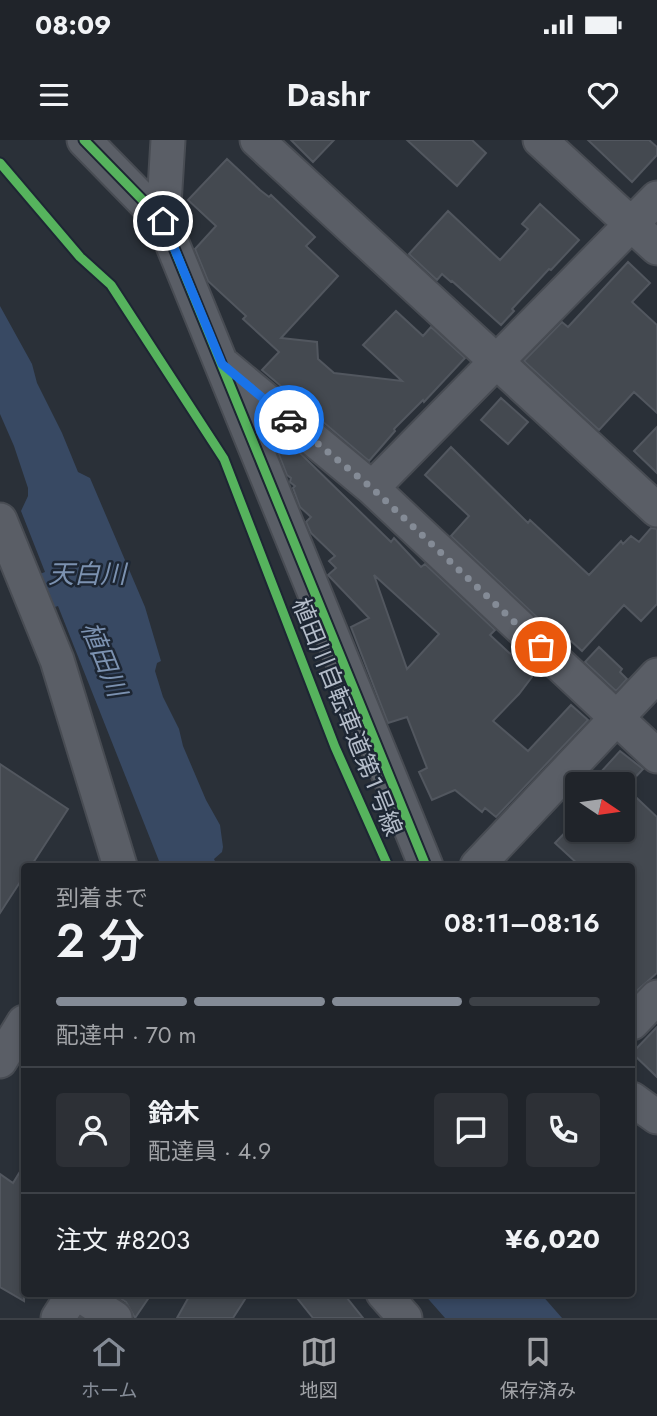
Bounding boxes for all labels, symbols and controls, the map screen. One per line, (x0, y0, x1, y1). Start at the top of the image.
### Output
text: 08:09 (35, 6, 112, 44)
text: Dashr (287, 72, 370, 118)
icon: menu (35, 76, 73, 114)
icon: heart (584, 76, 622, 114)
pin (133, 191, 193, 251)
icon: home (144, 202, 182, 240)
courier (254, 385, 324, 455)
icon: car (270, 401, 308, 439)
water label: 天白川 (48, 555, 129, 593)
street label: 植田川自転車道第１号線 (284, 593, 411, 841)
water label: 植田川 (72, 616, 137, 705)
pin (511, 617, 571, 677)
icon: bag (522, 628, 560, 666)
north arrow (565, 772, 635, 842)
map controls (565, 772, 635, 842)
text: 到着まで (56, 881, 148, 915)
text: 08:11–08:16 (444, 904, 600, 942)
text: 2 分 (56, 908, 145, 974)
text: 配達中 · 70 m (56, 1018, 196, 1052)
button: person (56, 1093, 130, 1167)
button: chat (434, 1093, 508, 1167)
button: phone (526, 1093, 600, 1167)
text: 鈴木 (148, 1094, 200, 1132)
text: 配達員 · 4.9 (148, 1134, 271, 1168)
text: ¥6,020 (505, 1220, 600, 1258)
text: 注文 #8203 (56, 1221, 190, 1259)
tab: ホーム (81, 1333, 138, 1404)
tab: 地図 (300, 1333, 338, 1404)
tab: 保存済み (500, 1333, 576, 1404)

